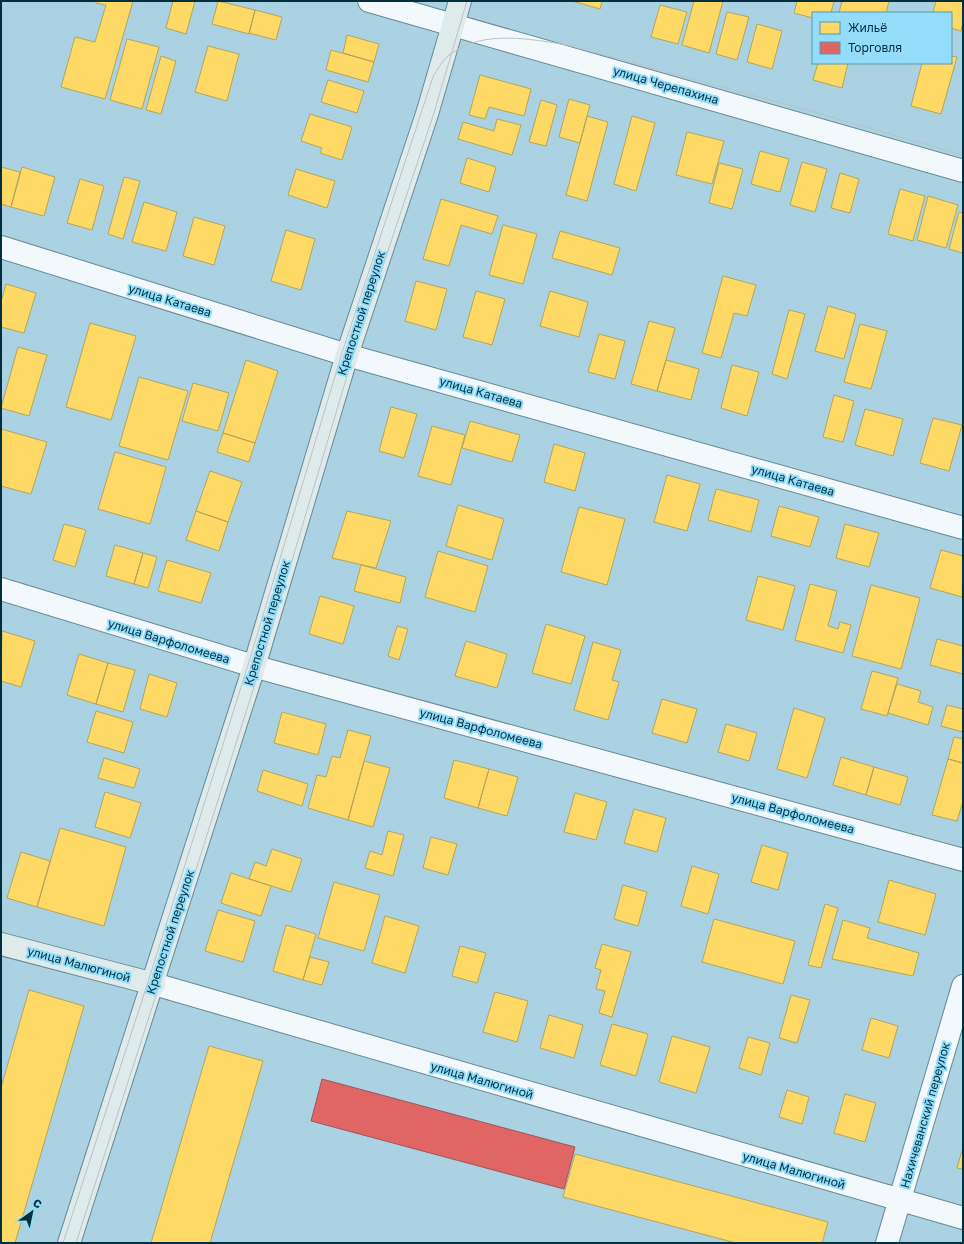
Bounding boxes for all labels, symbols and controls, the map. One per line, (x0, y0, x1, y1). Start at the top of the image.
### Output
legend (812, 12, 952, 64)
text: Жильё (848, 20, 887, 35)
text: Торговля (848, 40, 902, 55)
street label: улица Черепахина (611, 63, 721, 107)
street label: Крепостной переулок (334, 249, 388, 377)
street label: улица Катаева (127, 280, 213, 320)
street label: улица Катаева (438, 373, 524, 411)
street label: улица Катаева (750, 461, 836, 499)
street label: Крепостной переулок (241, 558, 293, 687)
street label: улица Варфоломеева (106, 615, 232, 667)
street label: улица Варфоломеева (418, 704, 544, 752)
street label: улица Варфоломеева (730, 789, 856, 837)
street label: Крепостной переулок (143, 868, 197, 996)
street label: улица Малюгиной (26, 943, 132, 985)
street label: Нахичеванский переулок (897, 1040, 953, 1190)
street label: улица Малюгиной (429, 1058, 535, 1102)
street label: улица Малюгиной (741, 1148, 847, 1192)
north arrow (12, 1192, 52, 1232)
text: С (31, 1196, 45, 1211)

